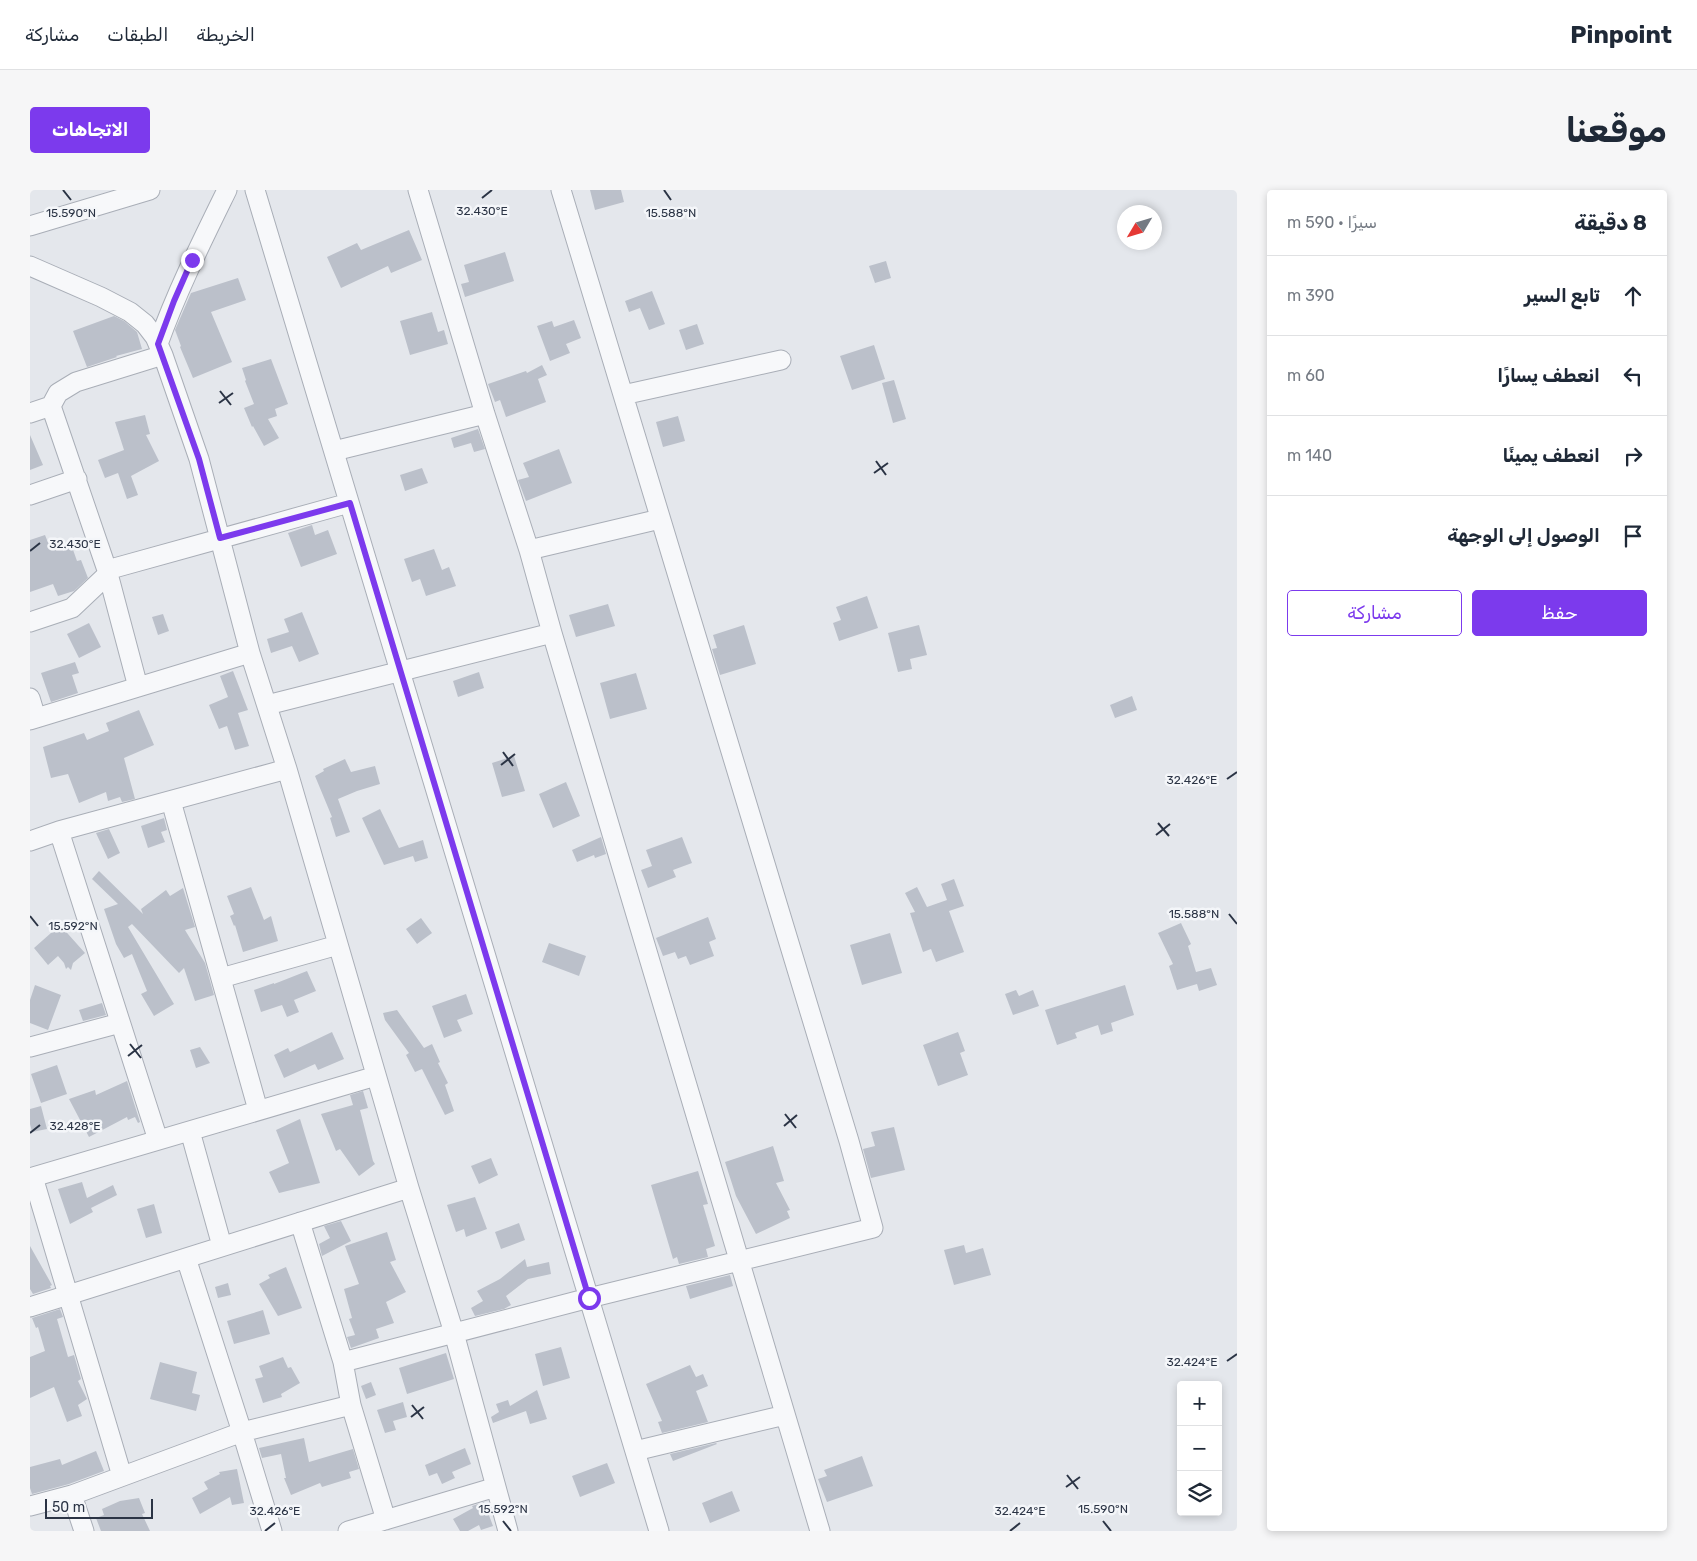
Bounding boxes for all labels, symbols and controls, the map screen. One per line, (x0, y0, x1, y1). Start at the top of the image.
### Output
text: Pinpoint (1570, 21, 1672, 49)
text: مشاركة (25, 24, 79, 46)
text: الطبقات (107, 24, 168, 46)
text: الخريطة (196, 24, 255, 46)
button: الاتجاهات (30, 107, 150, 153)
text: موقعنا (1565, 109, 1667, 151)
text: 32.430°E (456, 204, 508, 218)
north arrow (1117, 205, 1162, 250)
text: 15.590°N (46, 206, 96, 220)
text: 15.588°N (646, 206, 696, 220)
text: 8 دقيقة (1574, 210, 1647, 235)
text: سيرًا · 590 m (1287, 213, 1377, 232)
route end (181, 249, 204, 272)
icon: ahead (1619, 282, 1647, 310)
text: تابع السير (1524, 284, 1600, 307)
text: 390 m (1287, 286, 1334, 305)
icon: left (1619, 362, 1647, 390)
text: انعطف يسارًا (1497, 364, 1600, 387)
text: 60 m (1287, 366, 1325, 385)
icon: right (1619, 442, 1647, 470)
text: انعطف يمينًا (1503, 444, 1600, 467)
text: 140 m (1287, 446, 1332, 465)
icon: arrive (1619, 522, 1647, 550)
text: الوصول إلى الوجهة (1447, 524, 1600, 547)
text: 32.430°E (49, 537, 101, 551)
button: مشاركة (1287, 590, 1462, 636)
button: حفظ (1472, 590, 1647, 636)
text: 32.426°E (1167, 773, 1217, 787)
text: 15.588°N (1169, 907, 1219, 921)
text: 15.592°N (48, 919, 98, 933)
text: 32.428°E (49, 1119, 101, 1133)
route start (578, 1287, 601, 1310)
text: 32.424°E (1167, 1355, 1217, 1369)
map controls (1177, 1381, 1222, 1516)
button: + (1177, 1381, 1222, 1426)
button: − (1177, 1426, 1222, 1471)
button: layers (1177, 1471, 1222, 1516)
scale bar (45, 1496, 152, 1519)
text: 50 m (52, 1499, 85, 1516)
text: 15.592°N (478, 1502, 528, 1516)
text: 15.590°N (1078, 1502, 1128, 1516)
text: 32.426°E (250, 1504, 300, 1518)
text: 32.424°E (995, 1504, 1045, 1518)

